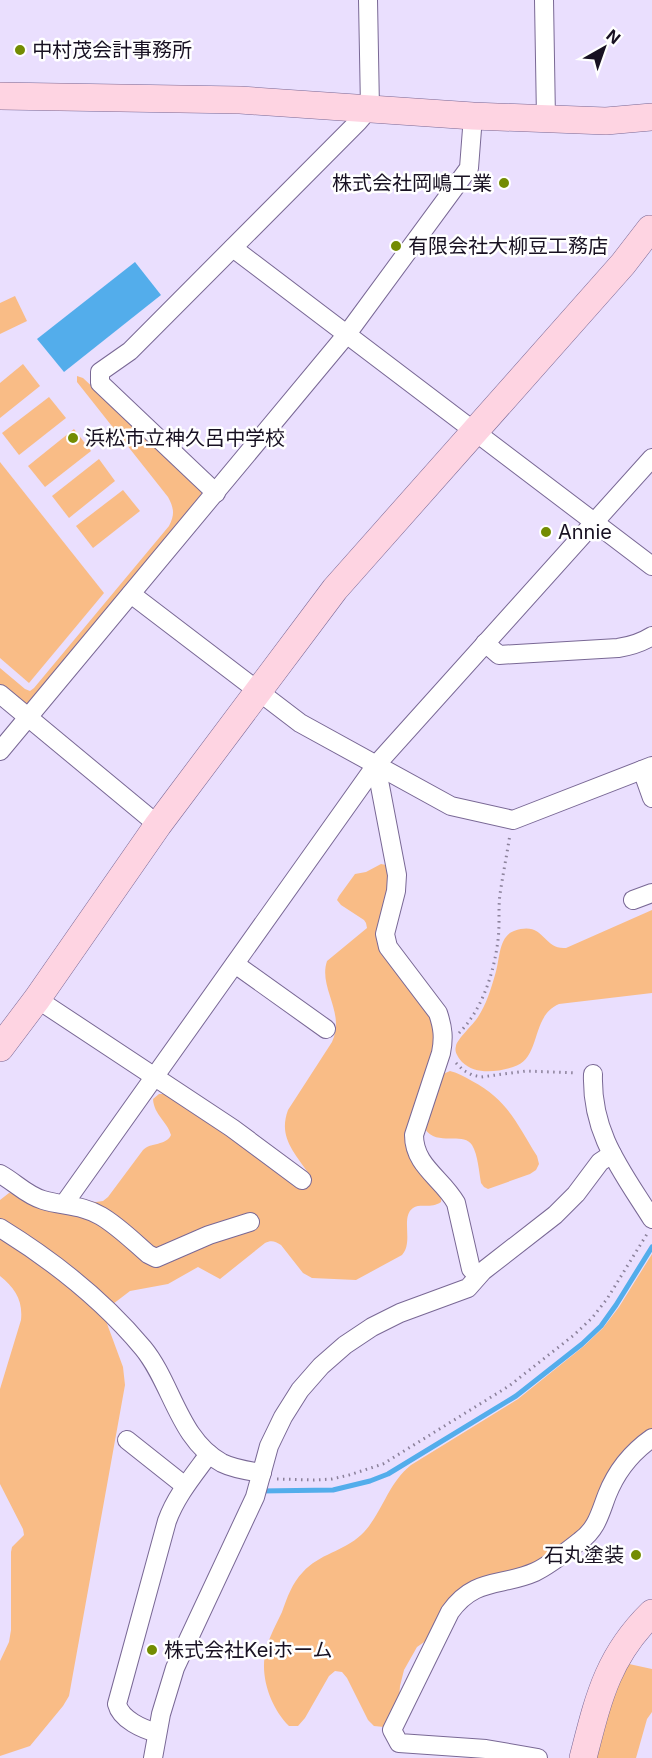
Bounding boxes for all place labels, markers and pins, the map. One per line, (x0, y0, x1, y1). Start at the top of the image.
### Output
place label: 中村茂会計事務所 (32, 38, 192, 62)
marker: 中村茂会計事務所 (13, 43, 27, 57)
place label: 株式会社岡嶋工業 (332, 171, 492, 195)
marker: 株式会社岡嶋工業 (497, 176, 511, 190)
place label: 有限会社大柳豆工務店 (408, 234, 608, 258)
marker: 有限会社大柳豆工務店 (389, 239, 403, 253)
place label: 浜松市立神久呂中学校 (85, 426, 285, 450)
marker: 浜松市立神久呂中学校 (66, 431, 80, 445)
place label: Annie (558, 520, 612, 544)
marker: Annie (539, 525, 553, 539)
place label: 石丸塗装 (544, 1543, 624, 1567)
marker: 石丸塗装 (629, 1548, 643, 1562)
place label: 株式会社Keiホーム (164, 1638, 333, 1662)
marker: 株式会社Keiホーム (145, 1643, 159, 1657)

